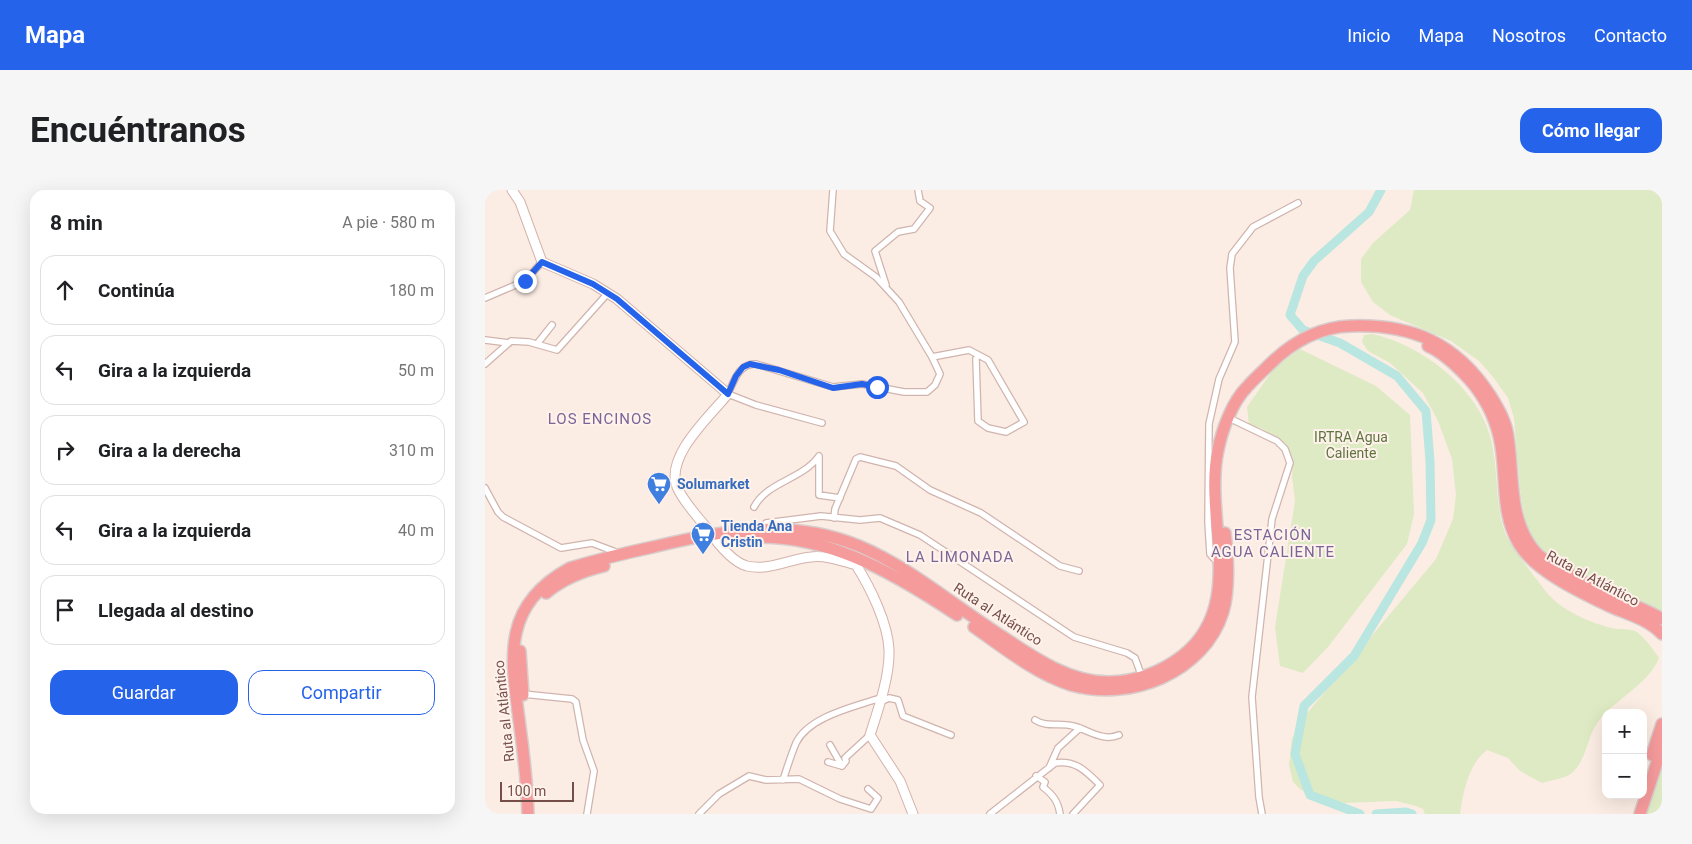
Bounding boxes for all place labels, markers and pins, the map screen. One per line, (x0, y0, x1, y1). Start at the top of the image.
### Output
supermarket icon: Solumarket (646, 471, 672, 505)
place label: Solumarket (677, 476, 750, 492)
place label: Tienda Ana Cristin (721, 518, 793, 550)
supermarket icon: Tienda Ana Cristin (690, 521, 716, 555)

